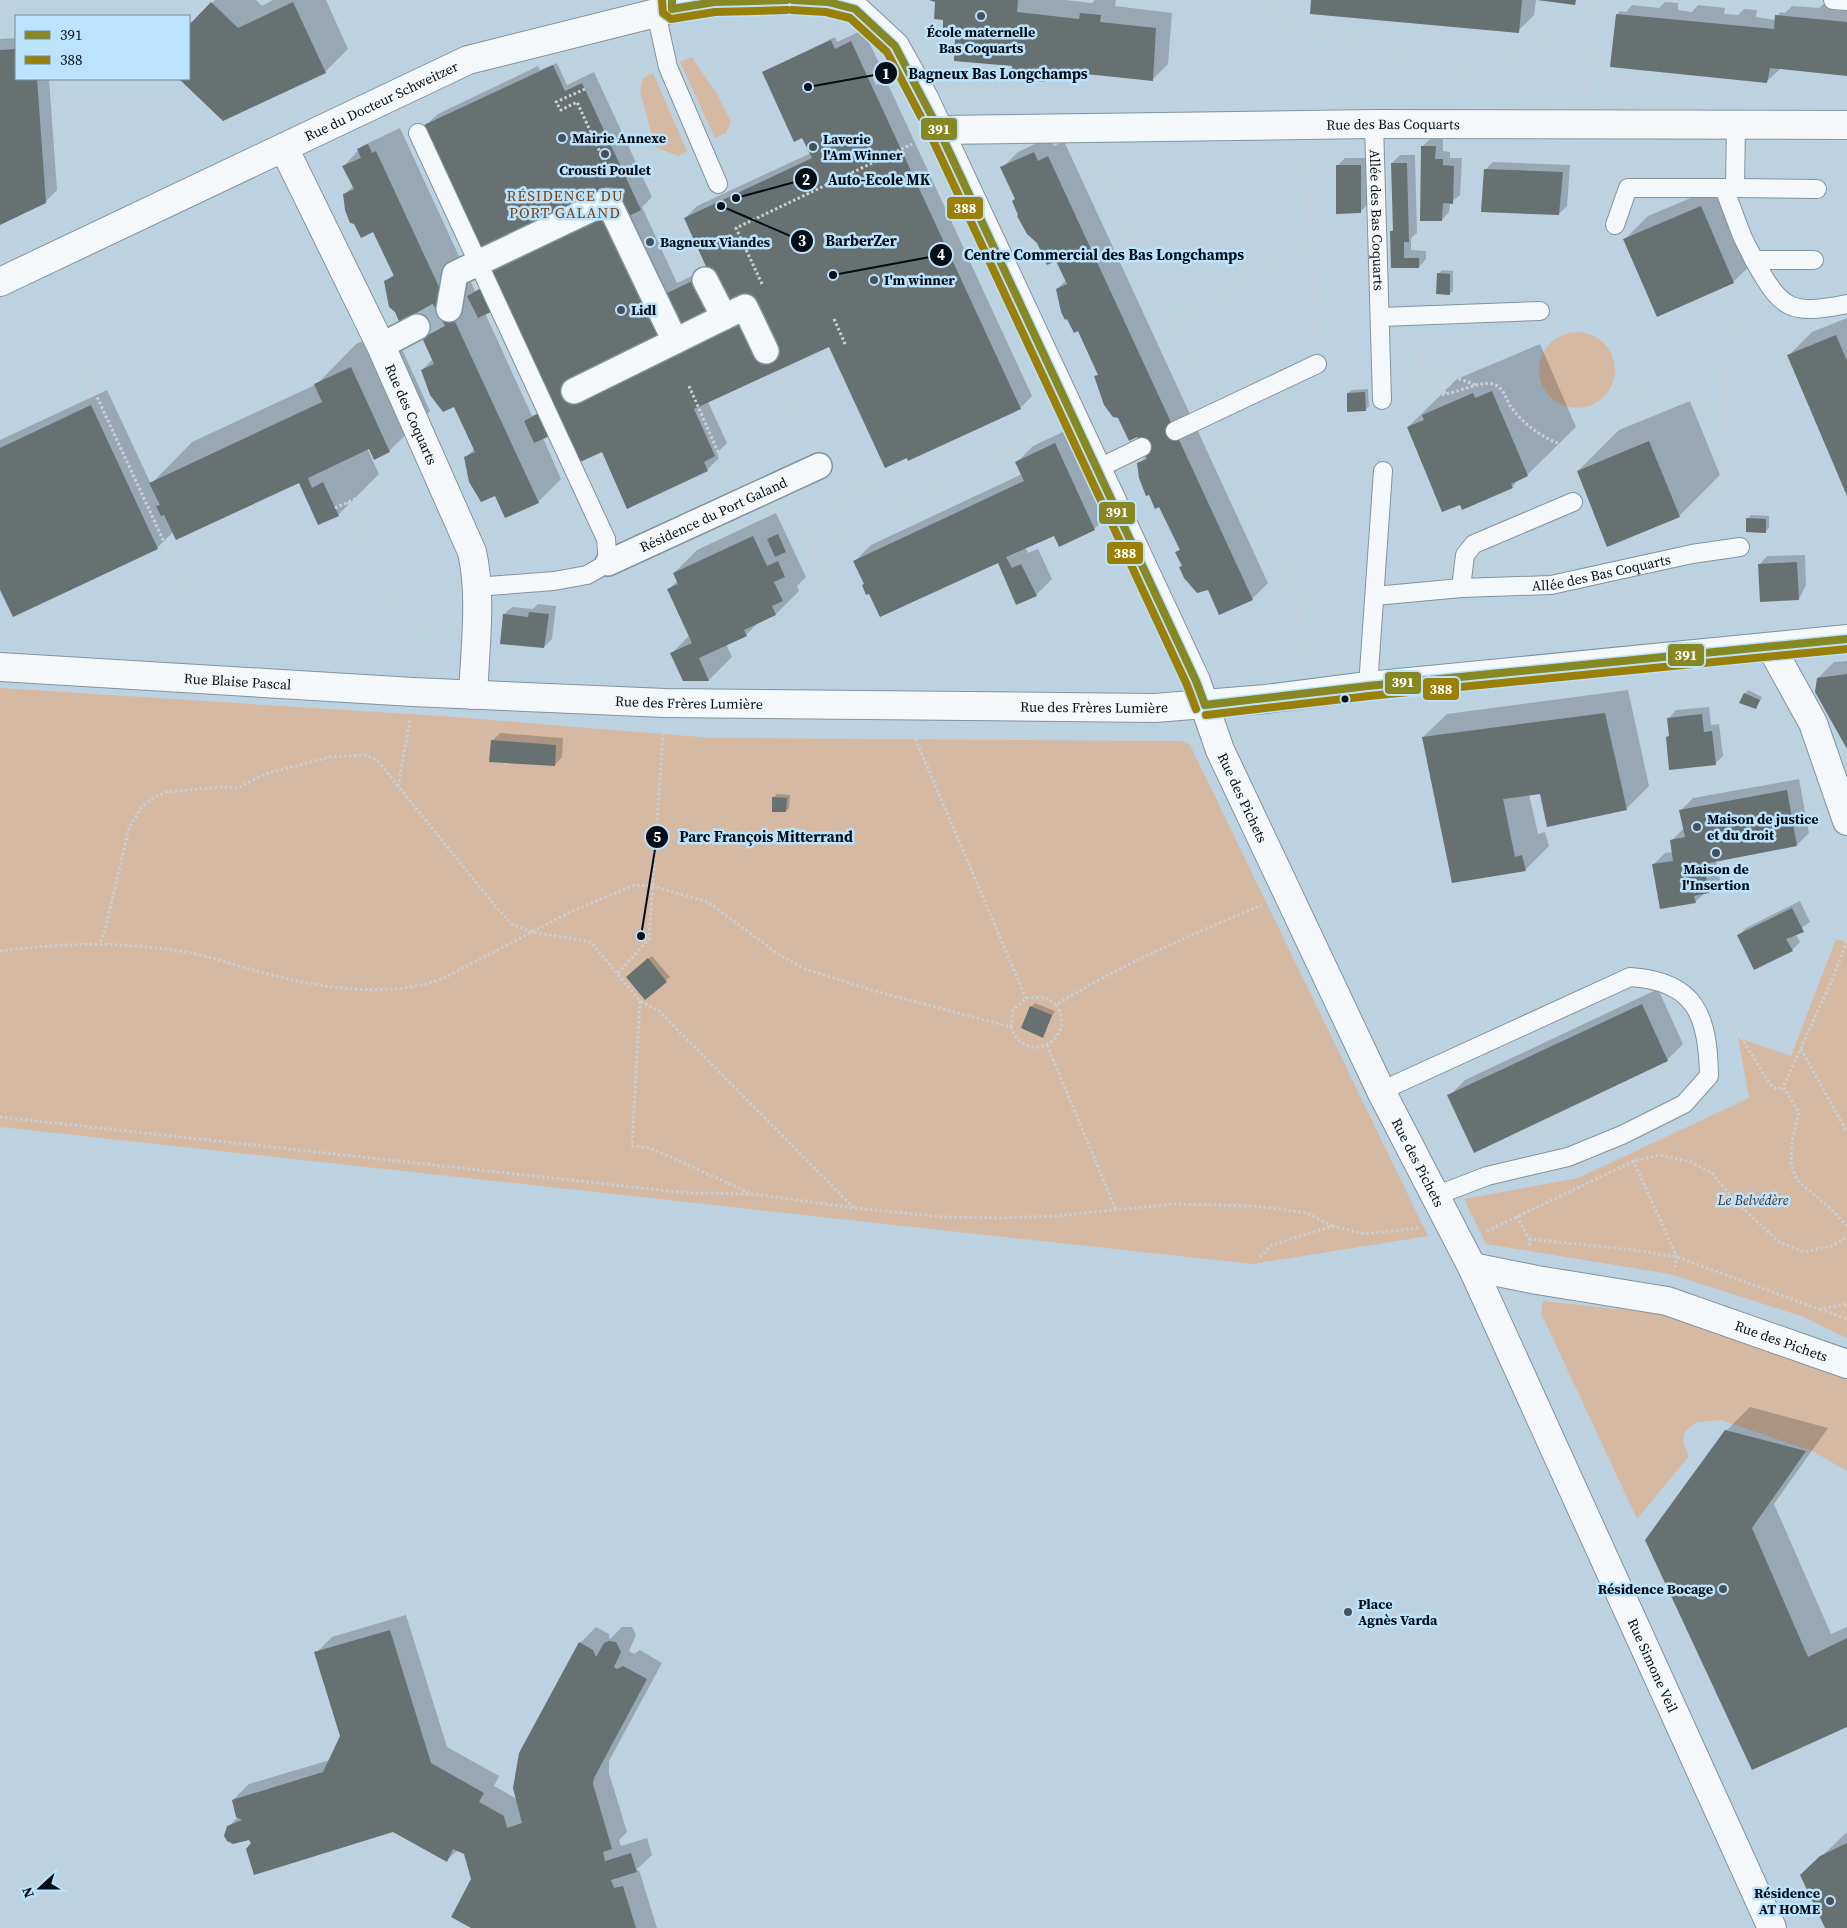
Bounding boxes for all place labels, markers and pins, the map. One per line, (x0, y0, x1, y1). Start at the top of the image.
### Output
marker: École maternelle Bas Coquarts (975, 10, 987, 22)
place label: École maternelle Bas Coquarts (927, 22, 1035, 58)
callout: Bagneux Bas Longchamps (874, 58, 1098, 88)
place label: Mairie Annexe (572, 128, 666, 148)
place label: Laverie l'Am Winner (823, 129, 903, 165)
marker: Mairie Annexe (556, 132, 568, 144)
marker: Laverie l'Am Winner (807, 141, 819, 153)
marker: Crousti Poulet (599, 148, 611, 160)
place label: Crousti Poulet (559, 160, 652, 180)
callout: Auto-Ecole MK (793, 164, 941, 194)
callout: BarberZer (790, 226, 906, 256)
place label: Bagneux Viandes (660, 232, 771, 252)
marker: Bagneux Viandes (644, 236, 656, 248)
callout: Centre Commercial des Bas Longchamps (929, 240, 1254, 270)
place label: I'm winner (884, 270, 955, 290)
marker: I'm winner (868, 274, 880, 286)
place label: Lidl (631, 300, 657, 320)
marker: Lidl (615, 304, 627, 316)
unlabelled marker (1340, 694, 1350, 704)
place label: Maison de justice et du droit (1707, 809, 1819, 845)
marker: Maison de justice et du droit (1691, 821, 1703, 833)
callout: Parc François Mitterrand (645, 822, 863, 852)
marker: Maison de l'Insertion (1710, 847, 1722, 859)
place label: Maison de l'Insertion (1682, 859, 1750, 895)
place label: Résidence Bocage (1598, 1579, 1713, 1599)
marker: Résidence Bocage (1717, 1583, 1729, 1595)
place label: Place Agnès Varda (1358, 1594, 1438, 1630)
marker: Place Agnès Varda (1342, 1606, 1354, 1618)
place label: Résidence AT HOME (1754, 1883, 1820, 1919)
marker: Résidence AT HOME (1824, 1895, 1836, 1907)

